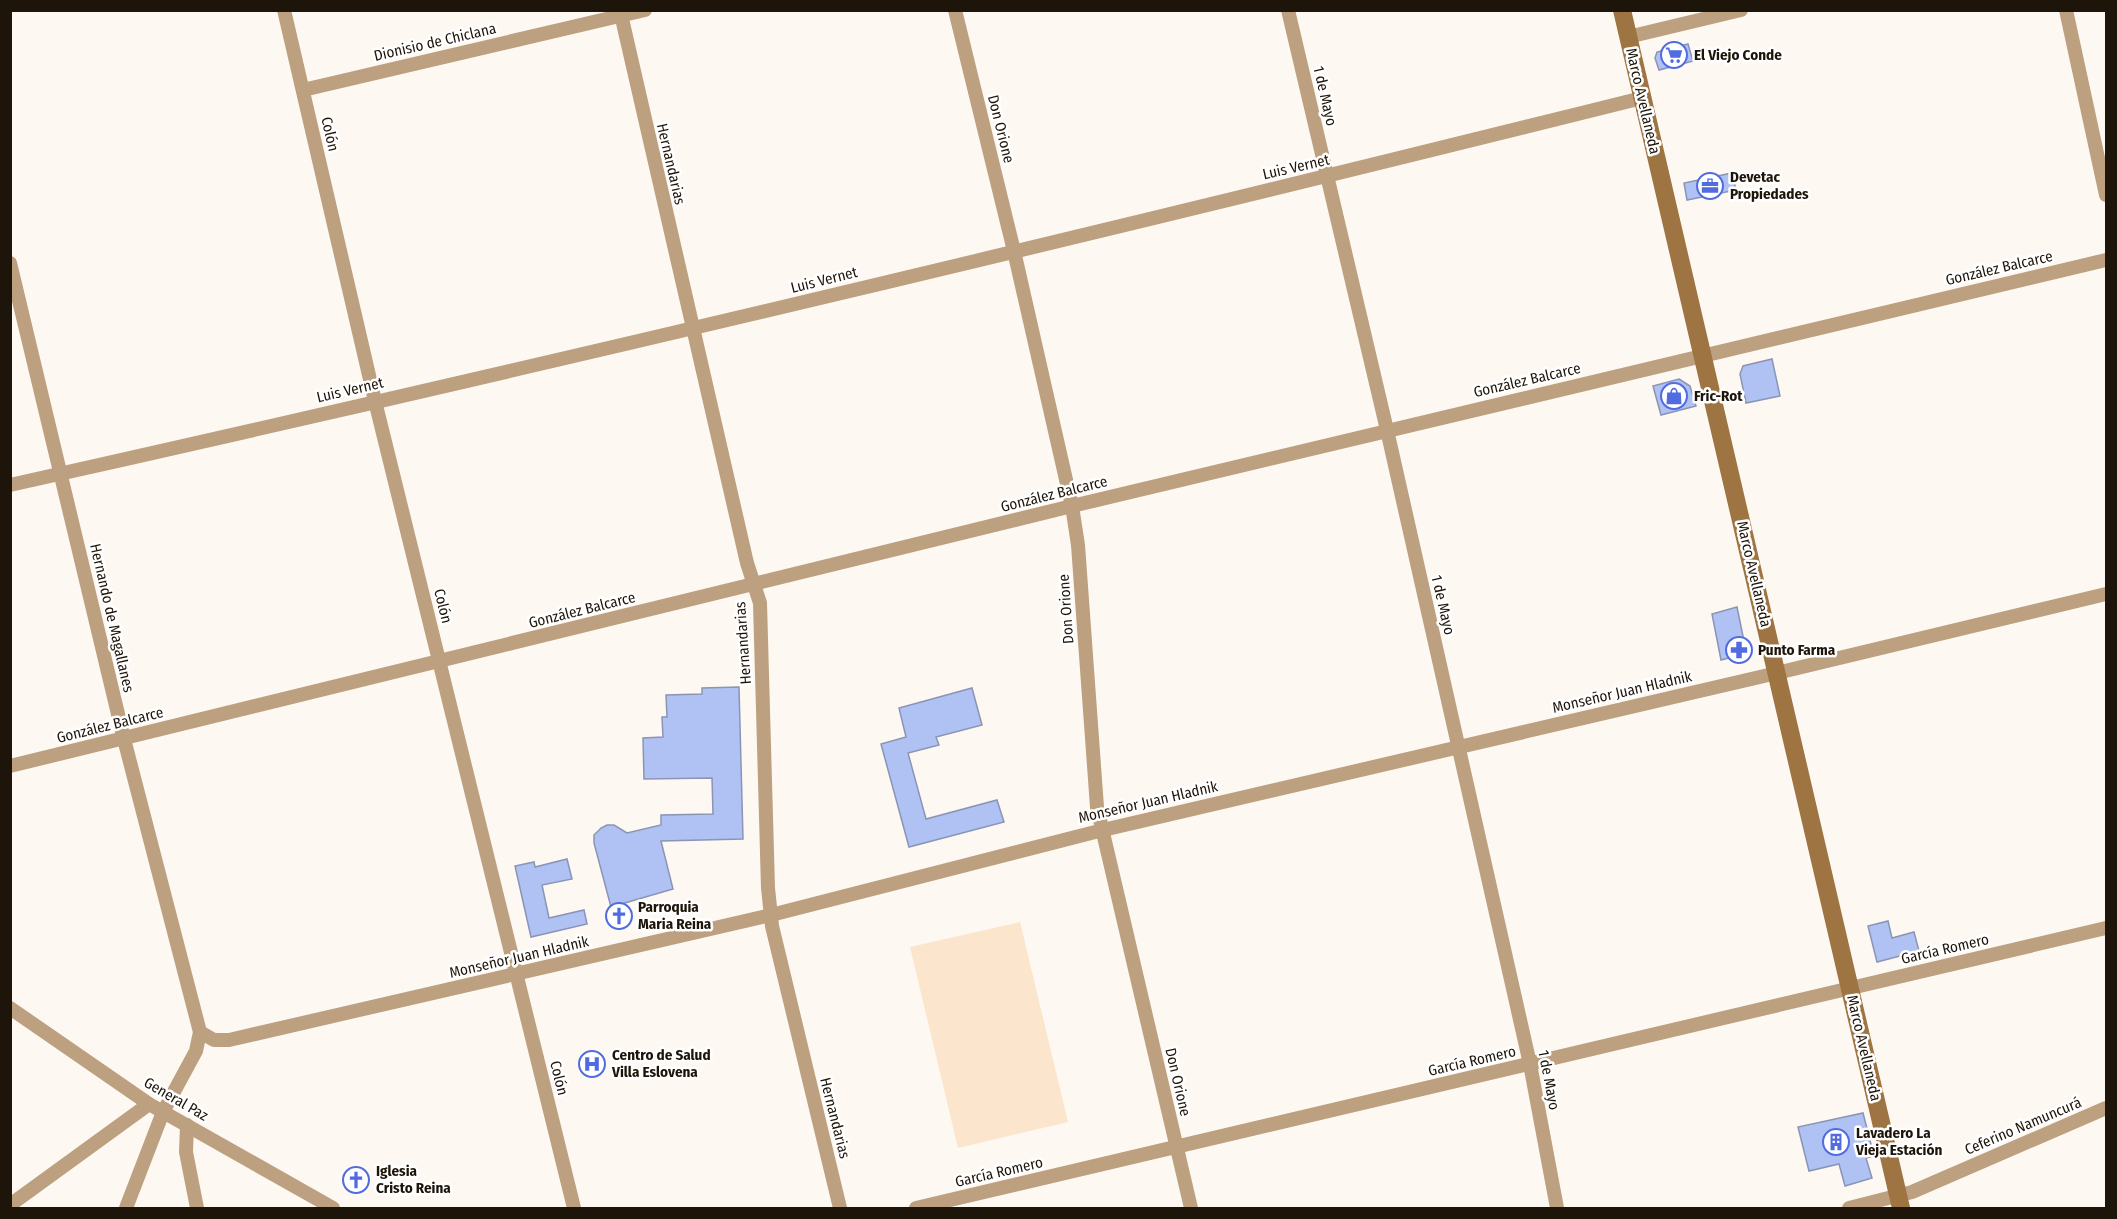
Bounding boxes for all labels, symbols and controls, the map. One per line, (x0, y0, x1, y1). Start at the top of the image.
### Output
street label: Dionisio de Chiclana (372, 19, 498, 65)
supermarket icon: El Viejo Conde (1659, 40, 1689, 70)
street label: Marco Avellaneda (1622, 46, 1664, 156)
place label: El Viejo Conde (1694, 46, 1782, 64)
street label: 1 de Mayo (1309, 64, 1341, 128)
street label: Don Orione (984, 93, 1018, 165)
street label: Colón (317, 115, 343, 153)
street label: Hernandarias (653, 122, 689, 206)
street label: Luis Vernet (1261, 151, 1331, 183)
place label: Devetac Propiedades (1730, 168, 1809, 203)
office icon: Devetac Propiedades (1695, 171, 1725, 201)
street label: González Balcarce (1944, 247, 2054, 289)
street label: Luis Vernet (789, 263, 859, 297)
street label: González Balcarce (1472, 359, 1582, 401)
street label: Luis Vernet (315, 374, 385, 406)
shop icon: Fric-Rot (1659, 381, 1689, 411)
place label: Fric-Rot (1694, 387, 1743, 405)
street label: González Balcarce (999, 472, 1109, 516)
street label: Marco Avellaneda (1733, 519, 1775, 629)
street label: Hernando de Magallanes (86, 542, 138, 694)
street label: 1 de Mayo (1427, 573, 1459, 637)
street label: Don Orione (1055, 574, 1077, 644)
street label: Colón (430, 587, 456, 625)
street label: González Balcarce (527, 588, 637, 632)
street label: Hernandarias (731, 601, 755, 685)
pharmacy icon: Punto Farma (1724, 635, 1754, 665)
place label: Punto Farma (1758, 641, 1836, 659)
street label: Monseñor Juan Hladnik (1551, 667, 1694, 717)
street label: González Balcarce (55, 703, 165, 747)
street label: Monseñor Juan Hladnik (1077, 777, 1220, 827)
place label: Parroquia Maria Reina (638, 898, 712, 933)
church icon: Parroquia Maria Reina (604, 901, 634, 931)
street label: García Romero (1899, 930, 1991, 968)
street label: Monseñor Juan Hladnik (448, 932, 591, 982)
street label: Marco Avellaneda (1843, 993, 1885, 1103)
street label: García Romero (1426, 1042, 1518, 1080)
place label: Centro de Salud Villa Eslovena (611, 1046, 711, 1081)
street label: Don Orione (1161, 1046, 1195, 1118)
hospital icon: Centro de Salud Villa Eslovena (577, 1049, 607, 1079)
street label: 1 de Mayo (1534, 1049, 1564, 1112)
street label: Colón (546, 1059, 572, 1097)
street label: General Paz (141, 1073, 211, 1125)
street label: Hernandarias (816, 1076, 854, 1160)
street label: Ceferino Namuncurá (1962, 1093, 2084, 1159)
place label: Lavadero La Vieja Estación (1855, 1124, 1942, 1159)
building icon: Lavadero La Vieja Estación (1821, 1127, 1851, 1157)
street label: García Romero (953, 1153, 1045, 1191)
place label: Iglesia Cristo Reina (376, 1162, 451, 1197)
church icon: Iglesia Cristo Reina (341, 1165, 371, 1195)

